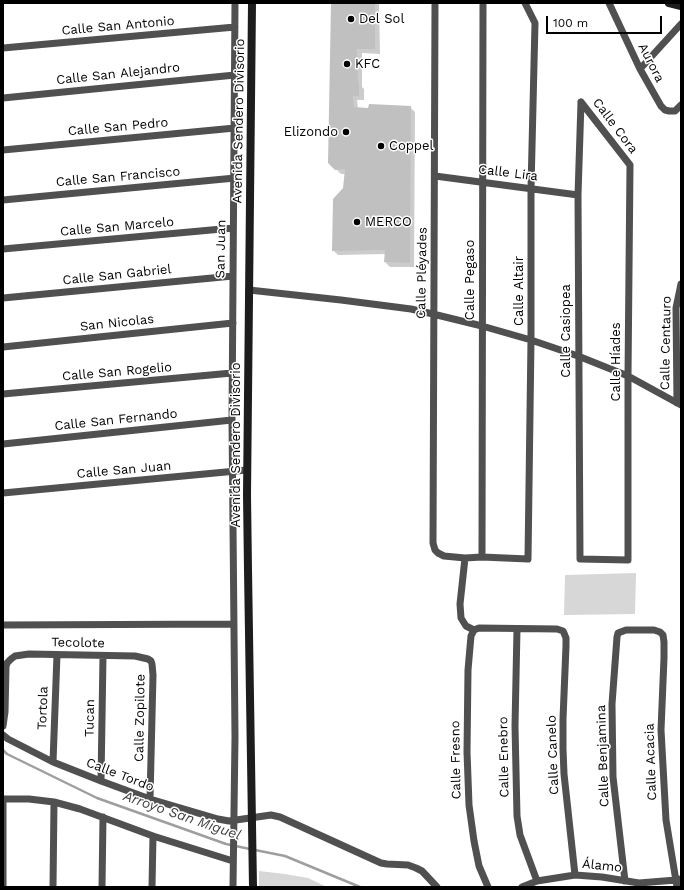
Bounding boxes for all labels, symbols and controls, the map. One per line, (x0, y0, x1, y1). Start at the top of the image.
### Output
scale bar (548, 8, 664, 34)
place label: Del Sol (359, 11, 404, 27)
street label: Calle San Antonio (61, 13, 175, 39)
marker: Del Sol (346, 14, 356, 24)
text: 100 m (553, 16, 588, 30)
street label: Avenida Sendero Divisorio (230, 38, 248, 204)
street label: Aurora (635, 41, 667, 85)
place label: KFC (355, 56, 380, 72)
marker: KFC (342, 59, 352, 69)
street label: Calle San Alejandro (55, 60, 181, 88)
street label: Calle Cora (589, 95, 641, 157)
street label: Calle San Pedro (67, 115, 169, 139)
place label: Elizondo (284, 124, 338, 140)
marker: Elizondo (341, 127, 351, 137)
place label: Coppel (389, 138, 433, 154)
marker: Coppel (376, 141, 386, 151)
street label: Calle Lira (477, 162, 539, 184)
street label: Calle San Francisco (55, 164, 181, 190)
street label: Calle San Marcelo (59, 214, 175, 240)
place label: MERCO (365, 214, 412, 230)
marker: MERCO (352, 217, 362, 227)
street label: San Juan (213, 220, 229, 278)
street label: Calle Pléyades (413, 227, 431, 319)
street label: Calle Pegaso (462, 240, 478, 320)
street label: Calle Altair (511, 256, 527, 326)
street label: Calle San Gabriel (62, 262, 172, 288)
street label: Calle Casiopea (558, 284, 574, 378)
street label: Calle Centauro (657, 296, 675, 390)
street label: San Nicolas (79, 311, 155, 335)
street label: Calle Híades (608, 322, 624, 402)
street label: Calle San Rogelio (61, 359, 173, 385)
street label: Avenida Sendero Divisorio (228, 363, 244, 527)
street label: Calle San Fernando (54, 406, 178, 434)
street label: Calle San Juan (76, 458, 172, 482)
street label: Tecolote (51, 635, 105, 651)
street label: Calle Zopilote (131, 674, 149, 762)
street label: Tortola (34, 686, 52, 730)
street label: Tucan (82, 699, 98, 737)
street label: Calle Benjamina (593, 705, 613, 807)
street label: Calle Canelo (544, 715, 562, 795)
street label: Calle Enebro (495, 716, 513, 798)
street label: Calle Fresno (448, 720, 464, 800)
street label: Calle Acacia (642, 723, 660, 801)
street label: Calle Tordo (84, 755, 156, 795)
water label: Arroyo San Miguel (121, 788, 243, 844)
street label: Álamo (581, 856, 623, 876)

